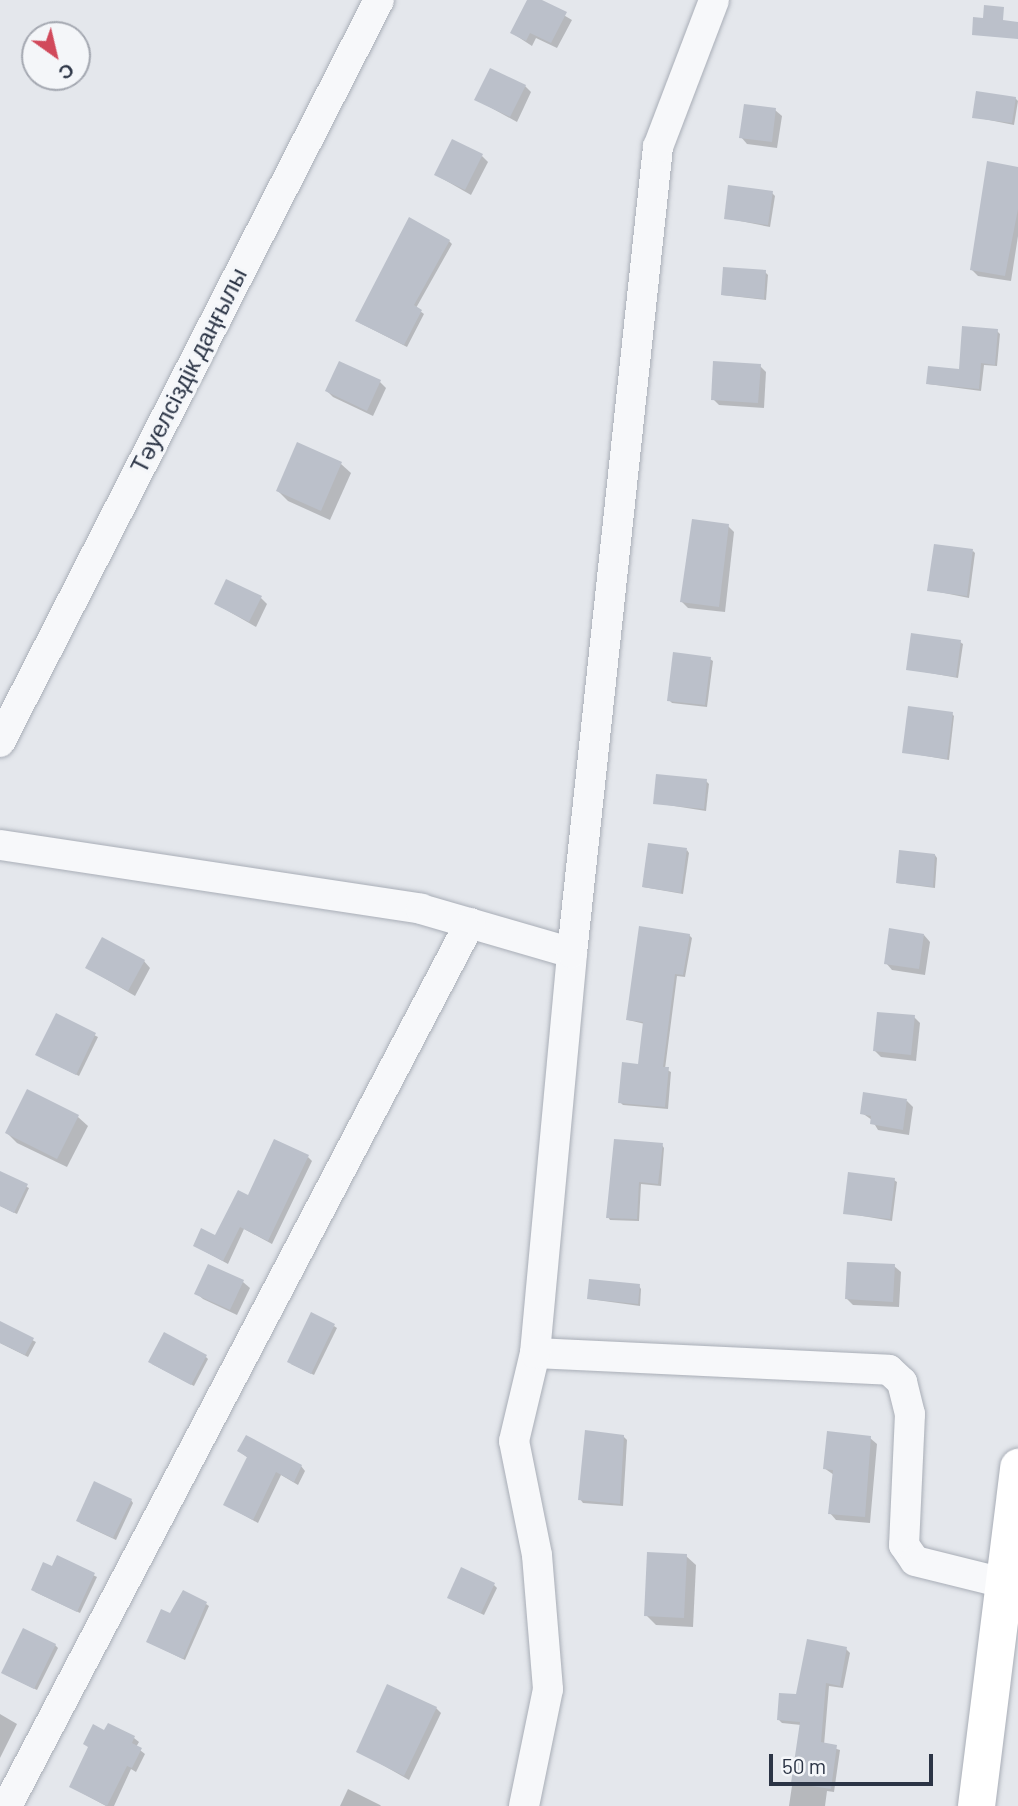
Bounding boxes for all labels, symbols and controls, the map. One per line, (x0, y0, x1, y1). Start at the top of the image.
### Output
north arrow (21, 21, 91, 91)
text: С (55, 59, 79, 86)
street label: Тәуелсіздік даңғылы (124, 263, 252, 477)
scale bar (773, 1740, 937, 1784)
text: 50 m (782, 1753, 826, 1778)

